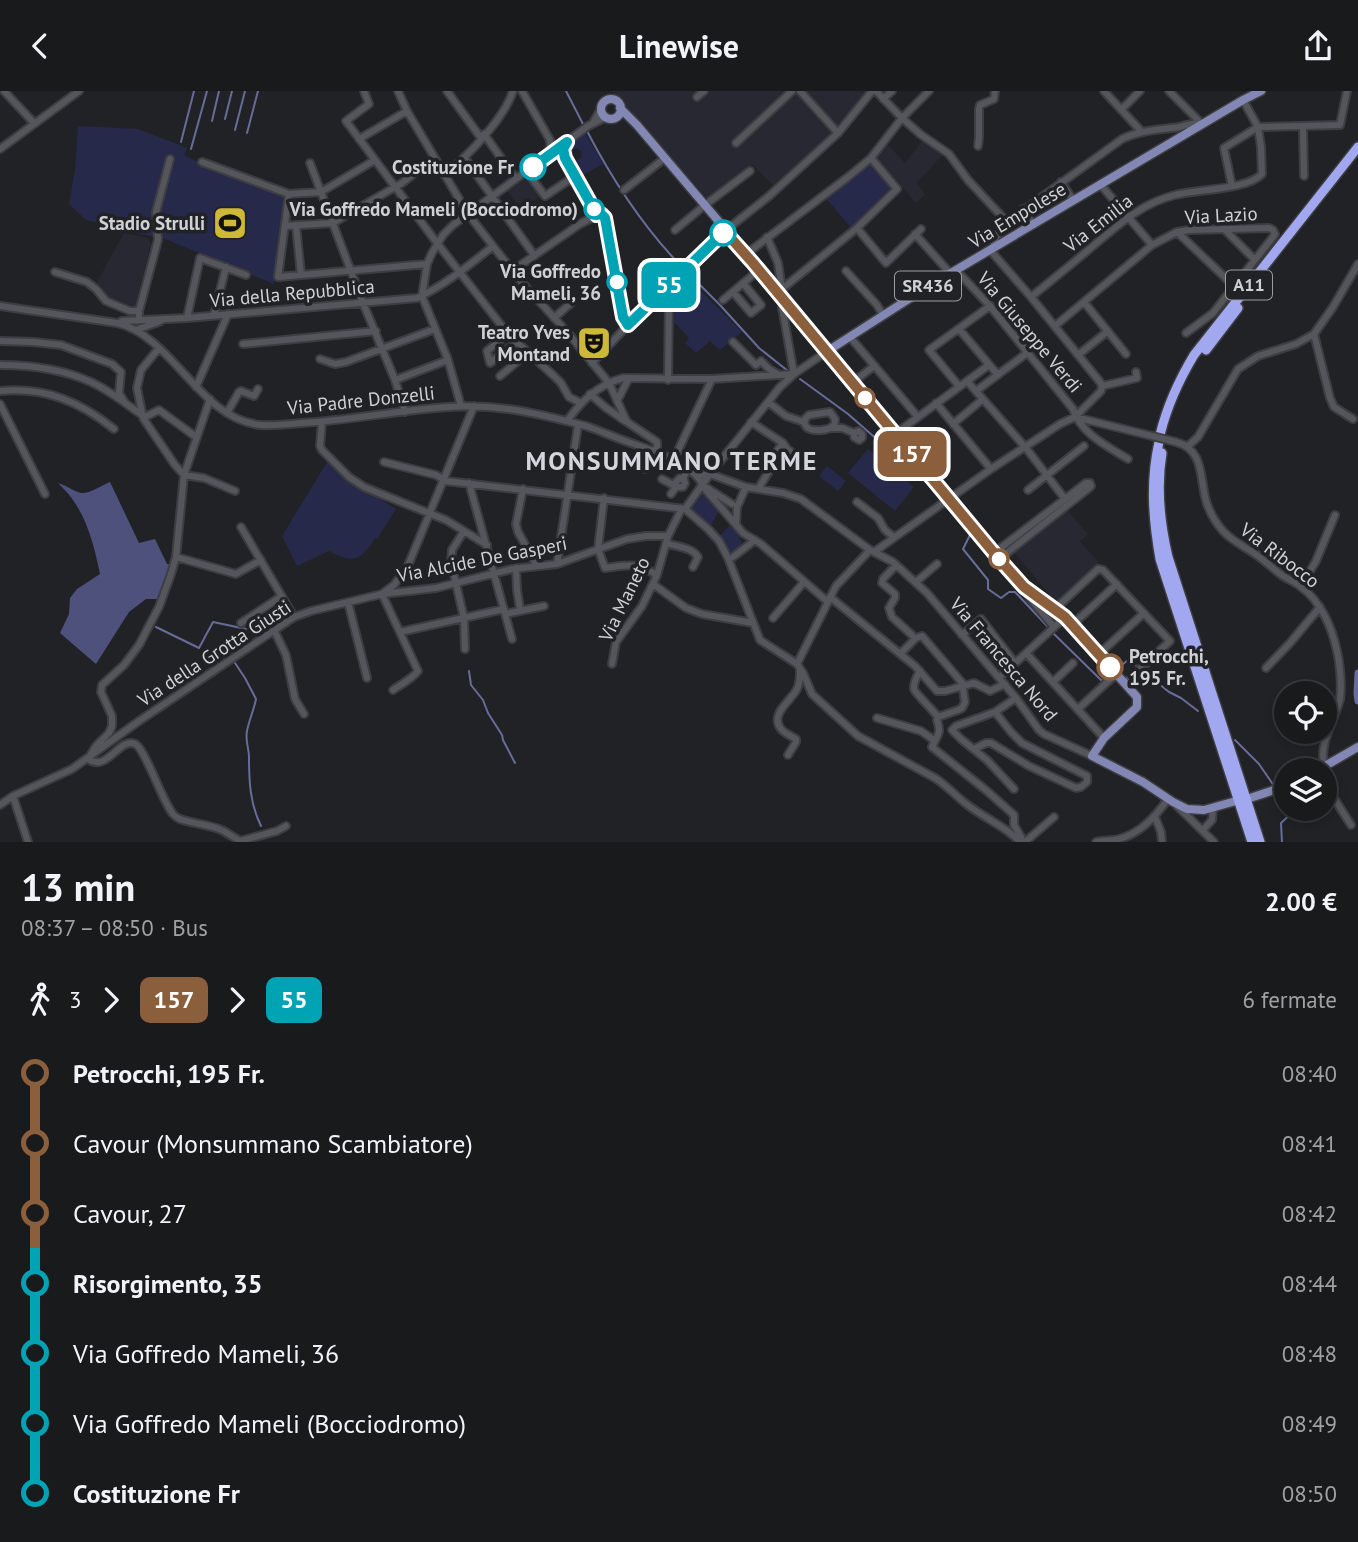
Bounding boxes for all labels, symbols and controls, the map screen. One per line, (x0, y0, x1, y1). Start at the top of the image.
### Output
text: Linewise (619, 25, 739, 67)
icon: back (21, 27, 59, 65)
icon: share (1299, 27, 1337, 65)
marker: Costituzione Fr (520, 154, 546, 180)
place label: Costituzione Fr (392, 155, 514, 179)
street label: Via Empolese (963, 177, 1070, 254)
street label: Via Emilia (1058, 189, 1137, 258)
place label: Via Goffredo Mameli (Bocciodromo) (288, 197, 578, 221)
marker: Via Goffredo Mameli (Bocciodromo) (584, 199, 604, 219)
street label: Via Lazio (1183, 201, 1258, 229)
sports icon: Stadio Strulli (211, 204, 249, 242)
place label: Stadio Strulli (99, 211, 205, 235)
unlabelled marker (710, 220, 736, 246)
place label: Via Goffredo Mameli, 36 (499, 259, 601, 305)
line badge: 55 (638, 262, 700, 308)
street label: Via Giuseppe Verdi (972, 266, 1088, 397)
text: 55 (655, 269, 683, 300)
road number: SR436 (895, 271, 961, 301)
road number: A11 (1226, 271, 1272, 300)
marker: Via Goffredo Mameli, 36 (607, 272, 627, 292)
street label: Via della Repubblica (207, 274, 376, 312)
place label: Teatro Yves Montand (478, 320, 570, 366)
theatre icon: Teatro Yves Montand (575, 324, 613, 362)
street label: Via Padre Donzelli (285, 380, 436, 420)
unlabelled marker (855, 388, 875, 408)
line badge: 157 (872, 431, 952, 477)
text: 157 (892, 438, 932, 469)
district label: MONSUMMANO TERME (526, 444, 818, 477)
street label: Via Ribocco (1235, 517, 1325, 593)
street label: Via Alcide De Gasperi (394, 531, 569, 587)
unlabelled marker (989, 549, 1009, 569)
street label: Via Maneto (593, 553, 655, 646)
street label: Via Francesca Nord (944, 591, 1063, 726)
street label: Via della Grotta Giusti (132, 594, 295, 712)
place label: Petrocchi, 195 Fr. (1129, 644, 1209, 690)
marker: Petrocchi, 195 Fr. (1097, 654, 1123, 680)
map controls (1274, 681, 1337, 821)
button: locate (1274, 681, 1337, 744)
button: layers (1274, 758, 1337, 821)
text: 13 min (21, 862, 135, 911)
text: 2.00 € (1265, 885, 1337, 918)
text: 08:37 – 08:50 · Bus (21, 913, 208, 942)
icon: walk (21, 981, 59, 1019)
icon: forward (92, 981, 130, 1019)
icon: forward (218, 981, 256, 1019)
text: 157 (154, 984, 194, 1015)
text: 55 (280, 984, 308, 1015)
text: 3 (69, 985, 82, 1014)
text: 6 fermate (1242, 985, 1337, 1014)
text: Petrocchi, 195 Fr. (73, 1057, 265, 1090)
text: 08:40 (1282, 1059, 1337, 1088)
text: Cavour (Monsummano Scambiatore) (73, 1127, 473, 1160)
text: 08:41 (1282, 1129, 1337, 1158)
text: Cavour, 27 (73, 1197, 187, 1230)
text: 08:42 (1282, 1199, 1337, 1228)
text: Risorgimento, 35 (73, 1267, 262, 1300)
text: 08:44 (1282, 1269, 1337, 1298)
text: Via Goffredo Mameli, 36 (73, 1337, 339, 1370)
text: 08:48 (1282, 1339, 1337, 1368)
text: Via Goffredo Mameli (Bocciodromo) (73, 1407, 466, 1440)
text: 08:49 (1282, 1409, 1337, 1438)
text: Costituzione Fr (73, 1477, 240, 1510)
text: 08:50 (1282, 1479, 1337, 1508)

